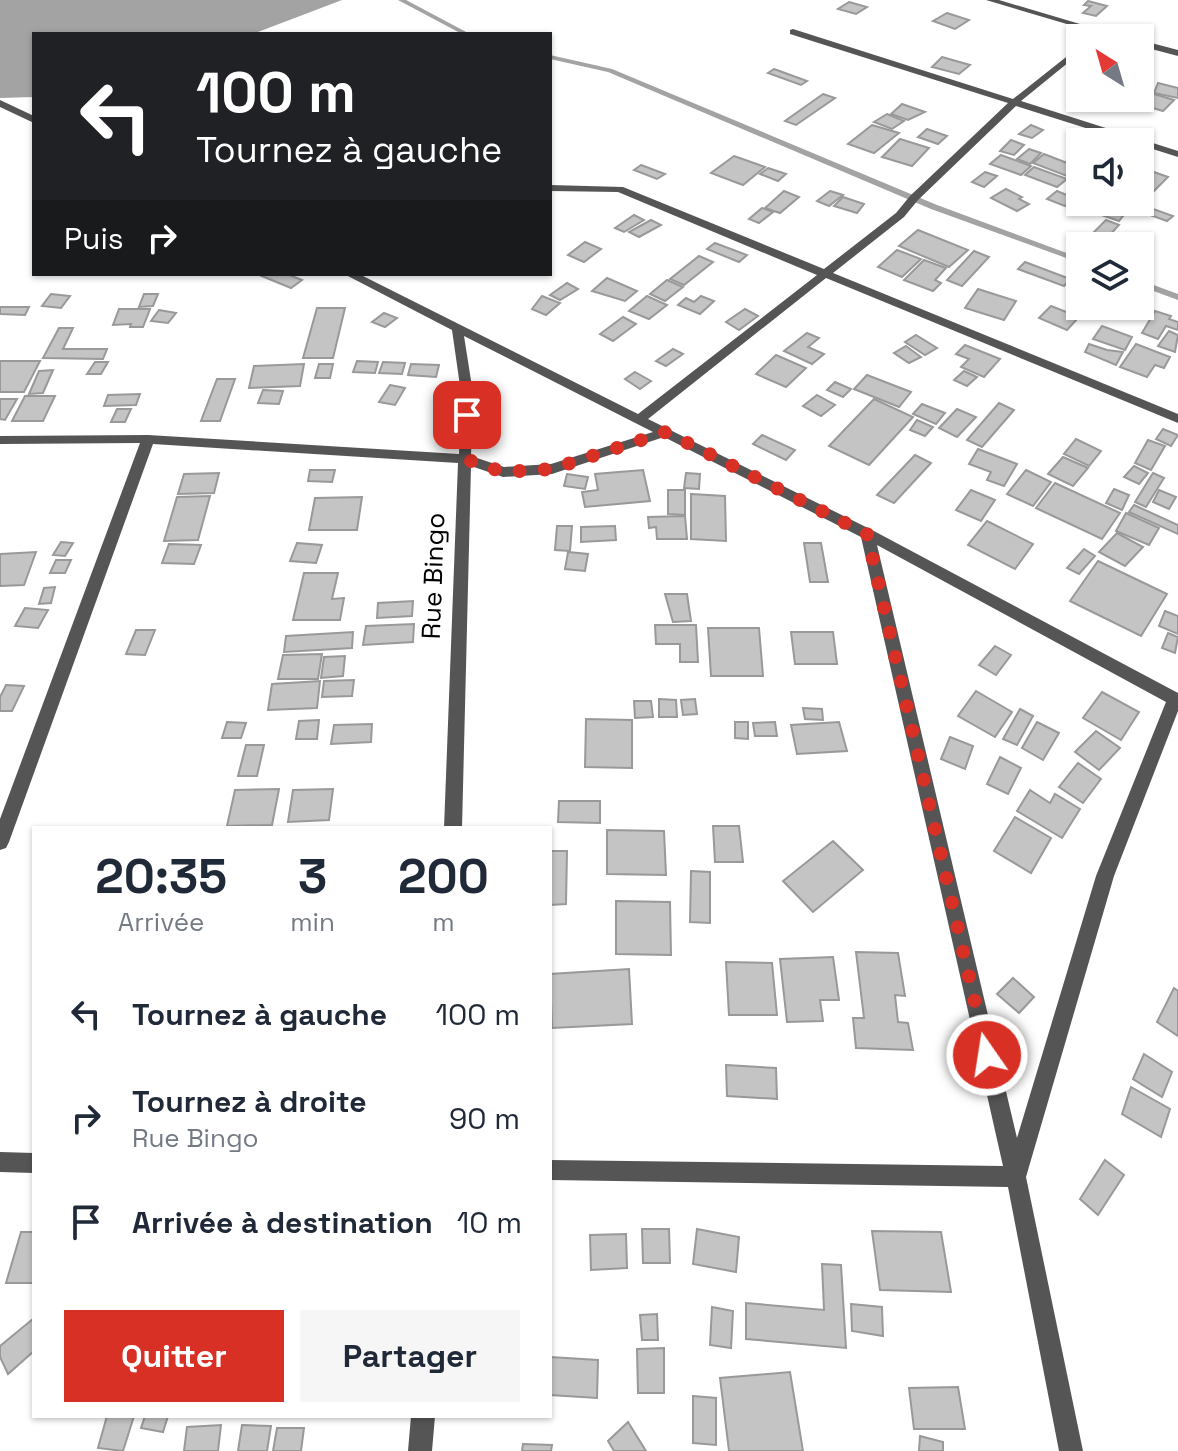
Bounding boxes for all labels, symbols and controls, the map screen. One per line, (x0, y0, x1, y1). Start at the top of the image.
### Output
north arrow (1066, 24, 1154, 112)
map controls (1066, 24, 1154, 320)
text: 100 m (196, 57, 356, 128)
icon: left (64, 64, 168, 168)
text: Tournez à gauche (196, 127, 502, 173)
button: sound (1066, 128, 1154, 216)
icon: right (140, 216, 184, 260)
text: Puis (64, 219, 124, 258)
button: layers (1066, 232, 1154, 320)
pin (433, 381, 501, 449)
icon: arrive (445, 393, 489, 437)
street label: Rue Bingo (414, 512, 452, 640)
text: 20:35 (95, 846, 227, 907)
text: 3 (298, 846, 327, 907)
text: 200 (398, 846, 489, 907)
text: Arrivée (118, 905, 204, 939)
text: min (290, 905, 335, 939)
text: m (432, 905, 455, 939)
icon: left (64, 992, 108, 1036)
text: Tournez à gauche (132, 995, 387, 1034)
text: 100 m (435, 995, 520, 1034)
position arrow (945, 1013, 1029, 1097)
text: Tournez à droite (132, 1082, 366, 1121)
icon: right (64, 1096, 108, 1140)
text: 90 m (449, 1099, 520, 1138)
text: Rue Bingo (132, 1121, 259, 1155)
icon: arrive (64, 1200, 108, 1244)
text: Arrivée à destination (132, 1203, 433, 1242)
text: 10 m (457, 1203, 522, 1242)
button: Quitter (64, 1310, 284, 1402)
button: Partager (300, 1310, 520, 1402)

